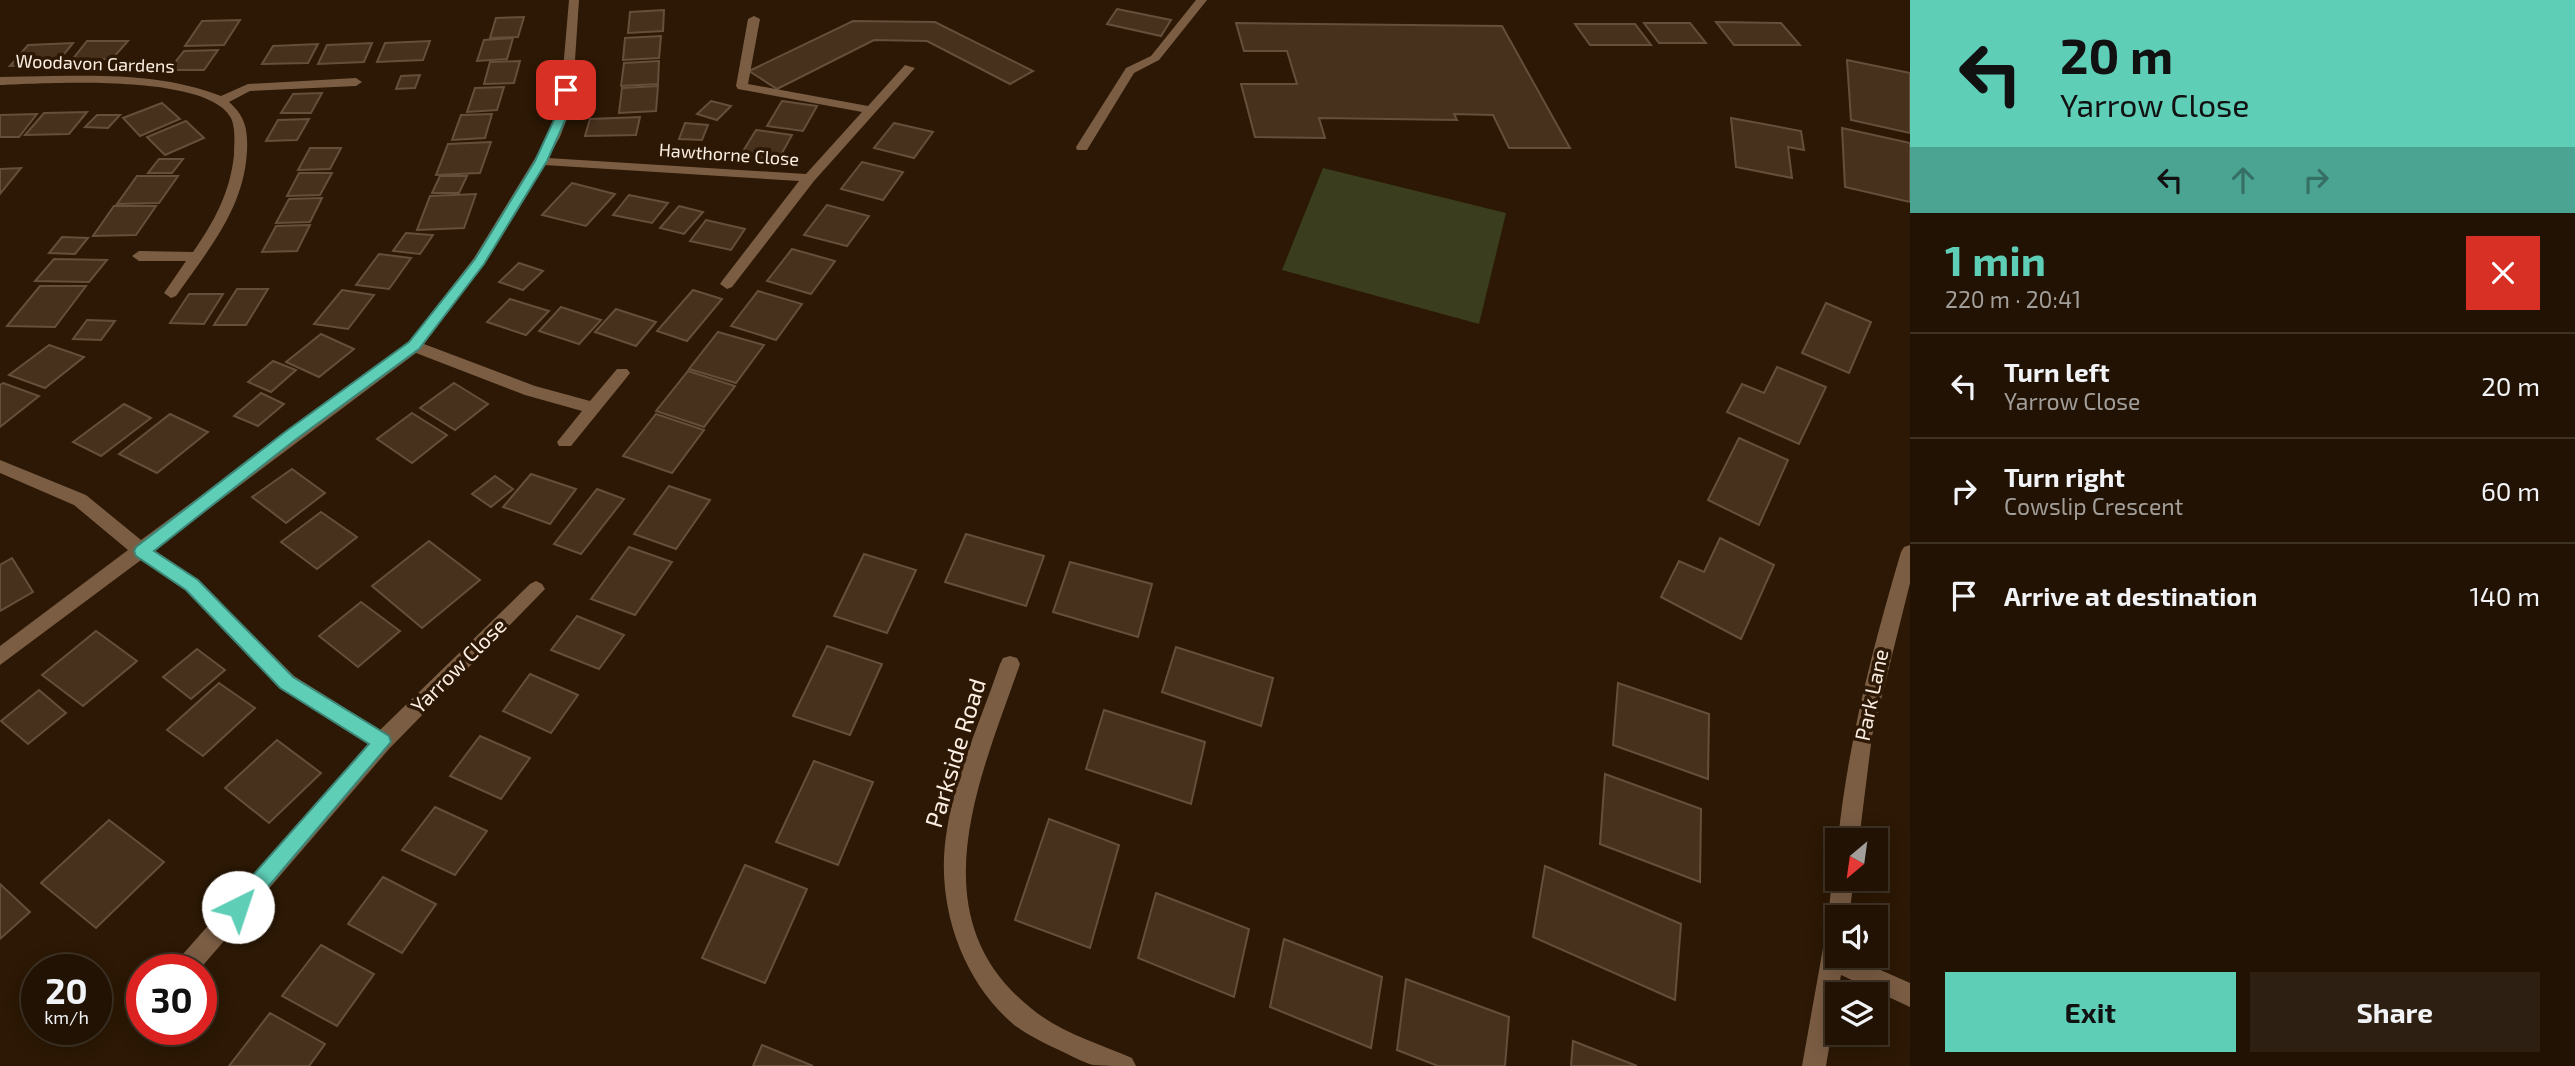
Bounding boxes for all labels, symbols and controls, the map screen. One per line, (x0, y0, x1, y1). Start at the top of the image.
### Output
text: 20 m (2060, 25, 2173, 84)
icon: left (1945, 28, 2036, 119)
street label: Woodavon Gardens (15, 49, 175, 77)
pin (536, 60, 596, 120)
icon: arrive (547, 71, 585, 109)
text: Yarrow Close (2060, 85, 2250, 123)
street label: Hawthorne Close (658, 138, 800, 170)
icon: left (2151, 161, 2189, 199)
icon: ahead (2224, 161, 2262, 199)
icon: right (2297, 161, 2335, 199)
text: 1 min (1945, 234, 2046, 284)
button: close (2466, 236, 2540, 310)
text: 220 m · 20:41 (1945, 285, 2081, 313)
text: Turn left (2004, 356, 2110, 387)
icon: left (1945, 367, 1983, 405)
text: 20 m (2481, 370, 2540, 401)
text: Yarrow Close (2004, 387, 2140, 415)
text: Turn right (2004, 461, 2125, 492)
icon: right (1945, 472, 1983, 510)
text: 60 m (2481, 475, 2540, 506)
text: Cowslip Crescent (2004, 492, 2183, 520)
icon: arrive (1945, 577, 1983, 615)
text: Arrive at destination (2004, 580, 2257, 611)
text: 140 m (2469, 580, 2540, 611)
street label: Yarrow Close (405, 612, 511, 718)
street label: Park Lane (1849, 646, 1892, 743)
street label: Parkside Road (918, 674, 991, 831)
north arrow (1825, 828, 1888, 891)
map controls (1825, 828, 1888, 1045)
position arrow (201, 870, 275, 944)
button: sound (1825, 905, 1888, 968)
speed limit sign: 30 (126, 954, 217, 1045)
text: 20 (45, 969, 88, 1011)
button: Exit (1945, 972, 2236, 1052)
button: Share (2250, 972, 2540, 1052)
button: layers (1825, 982, 1888, 1045)
text: km/h (44, 1006, 89, 1028)

